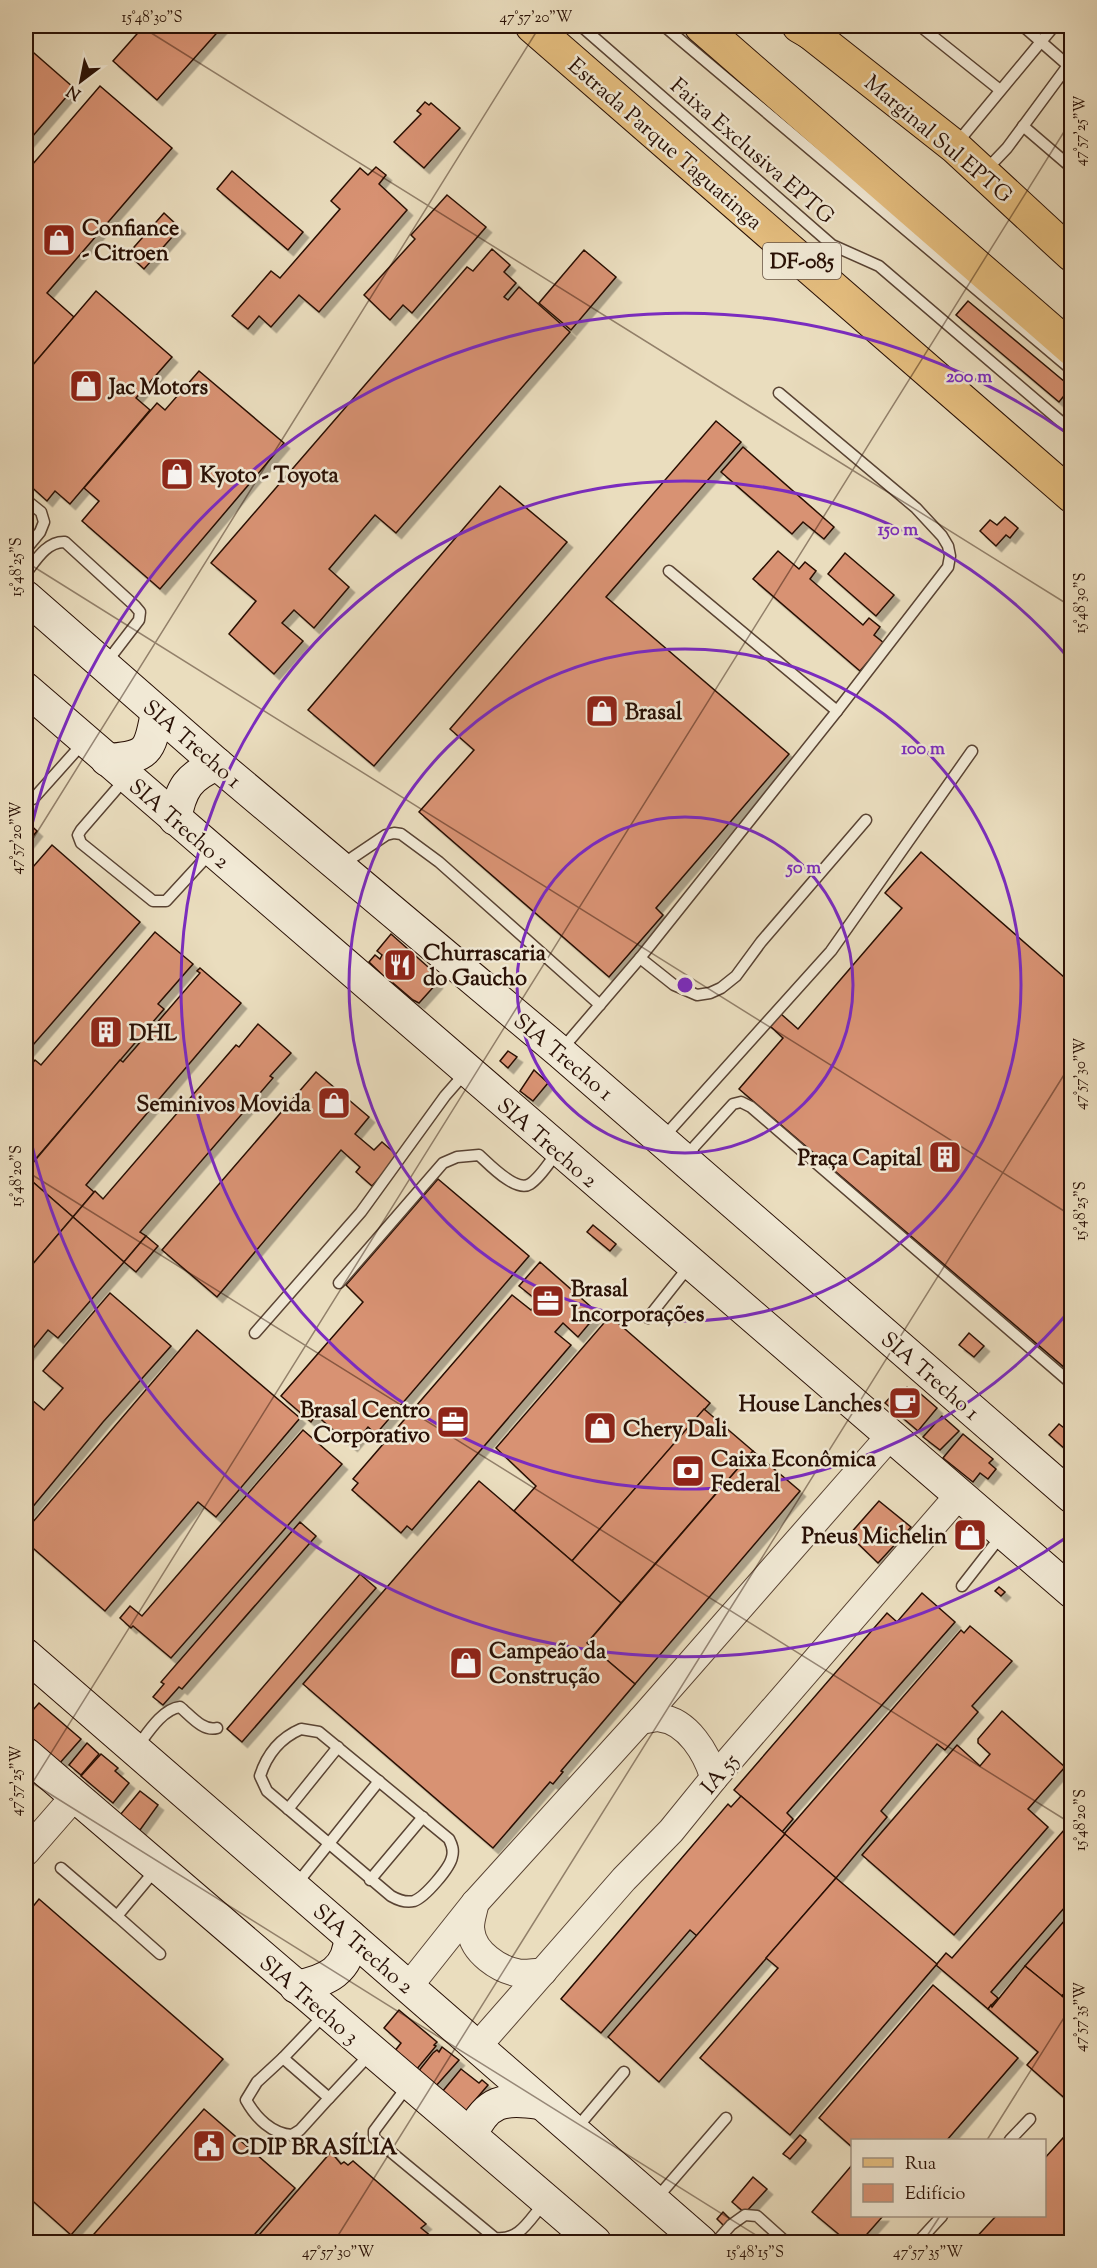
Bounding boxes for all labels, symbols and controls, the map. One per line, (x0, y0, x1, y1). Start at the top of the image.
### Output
text: 15°48'30"S (122, 8, 183, 29)
text: 47°57'20"W (499, 8, 573, 29)
north arrow (51, 51, 111, 111)
street label: Estrada Parque Taguatinga (560, 52, 768, 239)
street label: Marginal Sul EPTG (856, 69, 1018, 212)
street label: Faixa Exclusiva EPTG (662, 72, 840, 233)
text: N (63, 78, 86, 105)
text: 47°57'25"W (1071, 95, 1092, 166)
place label: Confiance - Citroen (82, 214, 179, 271)
shop icon: Confiance - Citroen (41, 222, 77, 258)
road number: DF-085 (763, 243, 841, 279)
text: 200 m (946, 365, 992, 391)
shop icon: Jac Motors (68, 368, 104, 404)
place label: Jac Motors (107, 373, 208, 405)
shop icon: Kyoto - Toyota (159, 456, 195, 492)
place label: Kyoto - Toyota (200, 461, 340, 493)
text: 150 m (878, 518, 918, 544)
text: 15°48'25"S (7, 537, 28, 597)
text: 15°48'30"S (1071, 572, 1092, 633)
street label: SIA Trecho 1 (135, 693, 248, 798)
shop icon: Brasal (584, 693, 620, 729)
place label: Brasal (625, 698, 683, 730)
text: 100 m (901, 737, 945, 763)
street label: SIA Trecho 2 (121, 772, 235, 878)
text: 47°57'20"W (7, 801, 28, 875)
text: 50 m (785, 856, 821, 882)
place label: Churrascaria do Gaucho (423, 939, 547, 996)
restaurant icon: Churrascaria do Gaucho (382, 947, 418, 983)
centre of rings (675, 975, 695, 995)
street label: SIA Trecho 1 (505, 1007, 619, 1110)
building icon: DHL (88, 1014, 124, 1050)
place label: DHL (129, 1019, 178, 1051)
text: 47°57'30"W (1071, 1038, 1092, 1110)
shop icon: Seminivos Movida (316, 1085, 352, 1121)
place label: Seminivos Movida (136, 1090, 312, 1122)
street label: SIA Trecho 2 (489, 1091, 603, 1197)
building icon: Praça Capital (927, 1139, 963, 1175)
place label: Praça Capital (798, 1144, 923, 1176)
text: 15°48'20"S (7, 1145, 28, 1207)
text: 15°48'25"S (1071, 1181, 1092, 1241)
place label: Brasal Incorporações (571, 1275, 705, 1332)
office icon: Brasal Incorporações (530, 1283, 566, 1319)
street label: SIA Trecho 1 (873, 1325, 986, 1430)
cafe icon: House Lanches (887, 1385, 923, 1421)
place label: House Lanches (739, 1390, 882, 1422)
place label: Brasal Centro Corporativo (300, 1396, 430, 1453)
office icon: Brasal Centro Corporativo (435, 1404, 471, 1440)
shop icon: Chery Dali (582, 1410, 618, 1446)
place label: Chery Dali (623, 1415, 728, 1447)
place label: Caixa Econômica Federal (711, 1445, 877, 1502)
bank icon: Caixa Econômica Federal (670, 1453, 706, 1489)
shop icon: Pneus Michelin (952, 1517, 988, 1553)
place label: Pneus Michelin (801, 1522, 947, 1554)
place label: Campeão da Construção (489, 1637, 607, 1694)
shop icon: Campeão da Construção (448, 1645, 484, 1681)
text: 47°57'25"W (7, 1745, 28, 1816)
street label: IA 55 (695, 1747, 748, 1802)
text: 15°48'20"S (1071, 1789, 1092, 1851)
street label: SIA Trecho 2 (305, 1897, 419, 2003)
street label: SIA Trecho 3 (251, 1949, 365, 2054)
text: 47°57'35"W (1071, 1982, 1092, 2052)
public building icon: CDIP BRASÍLIA (191, 2128, 227, 2164)
place label: CDIP BRASÍLIA (232, 2132, 397, 2165)
legend (851, 2139, 1046, 2217)
text: Rua (905, 2152, 936, 2178)
text: Edifício (905, 2182, 966, 2208)
text: 47°57'30"W (302, 2243, 374, 2264)
text: 15°48'15"S (726, 2243, 784, 2264)
text: 47°57'35"W (893, 2243, 963, 2264)

